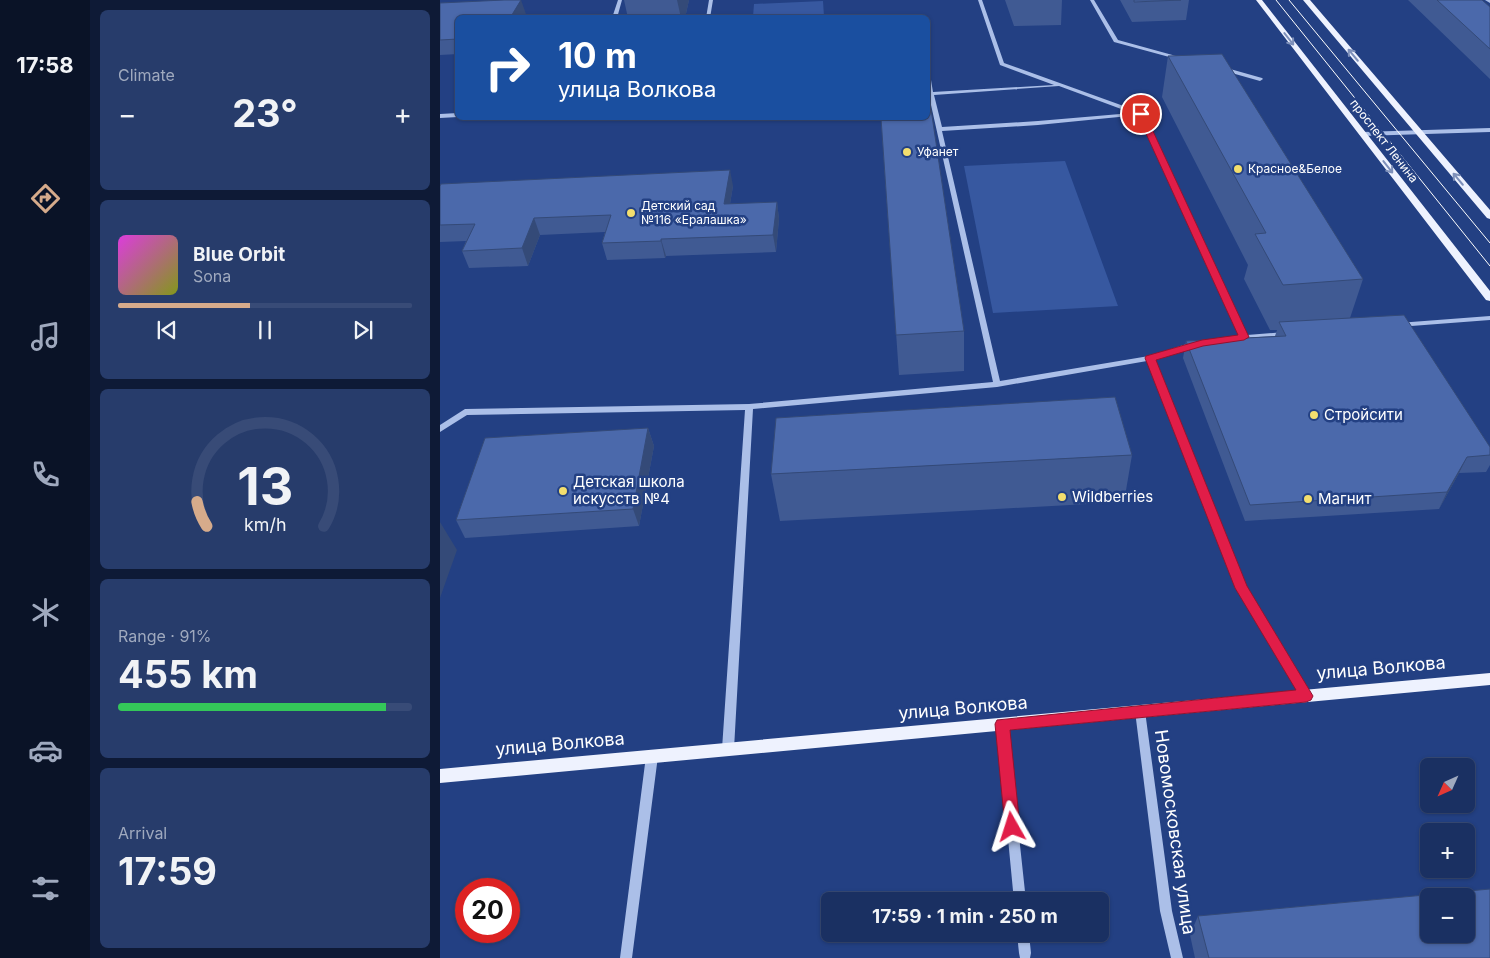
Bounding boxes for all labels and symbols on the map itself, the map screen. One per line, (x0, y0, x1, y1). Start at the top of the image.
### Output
one-way arrow (1283, 32, 1294, 45)
one-way arrow (1347, 49, 1358, 62)
pin (1120, 93, 1162, 135)
street label: проспект Ленина (1347, 96, 1422, 185)
place label: Уфанет (917, 144, 959, 159)
marker: Уфанет (901, 146, 913, 158)
one-way arrow (1383, 160, 1393, 174)
place label: Красное&Белое (1248, 161, 1342, 176)
marker: Красное&Белое (1232, 163, 1244, 175)
one-way arrow (1453, 172, 1464, 185)
place label: Детский сад №116 «Ералашка» (641, 198, 747, 227)
marker: Детский сад №116 «Ералашка» (625, 207, 637, 219)
place label: Стройсити (1324, 405, 1403, 424)
marker: Стройсити (1308, 409, 1320, 421)
place label: Детская школа искусств №4 (573, 472, 685, 508)
marker: Детская школа искусств №4 (557, 485, 569, 497)
place label: Wildberries (1072, 487, 1153, 506)
place label: Магнит (1318, 489, 1371, 508)
marker: Wildberries (1056, 491, 1068, 503)
marker: Магнит (1302, 493, 1314, 505)
street label: улица Волкова (1316, 651, 1446, 684)
street label: улица Волкова (898, 691, 1028, 724)
street label: улица Волкова (495, 727, 625, 760)
street label: Новомосковская улица (1151, 728, 1200, 936)
north arrow (1420, 758, 1475, 812)
position arrow (985, 800, 1037, 852)
speed limit sign: 20 (455, 878, 520, 943)

